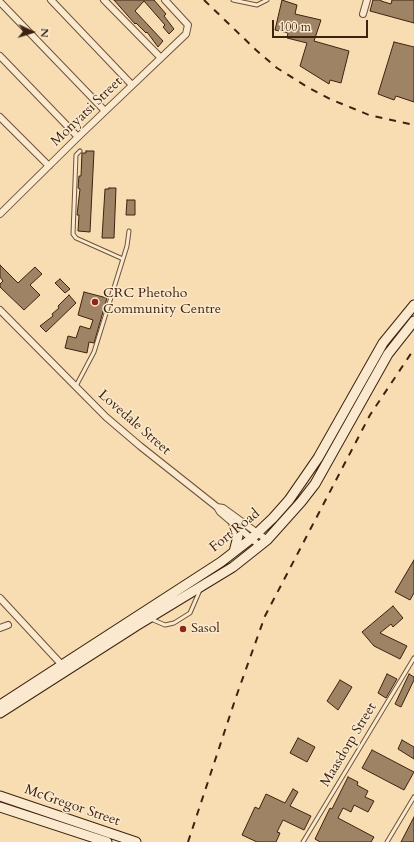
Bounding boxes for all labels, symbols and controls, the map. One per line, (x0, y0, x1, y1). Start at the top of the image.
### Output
north arrow (12, 12, 52, 52)
scale bar (274, 12, 370, 38)
text: 100 m (279, 19, 311, 35)
text: N (37, 28, 52, 38)
street label: Monyatsi Street (48, 74, 126, 150)
place label: CRC Phetoho Community Centre (103, 286, 221, 318)
marker: CRC Phetoho Community Centre (90, 297, 100, 307)
street label: Lovedale Street (94, 387, 174, 459)
street label: Fort Road (207, 506, 263, 556)
place label: Sasol (191, 621, 220, 637)
marker: Sasol (178, 624, 188, 634)
street label: Maasdorp Street (317, 700, 381, 790)
street label: McGregor Street (22, 782, 122, 830)

